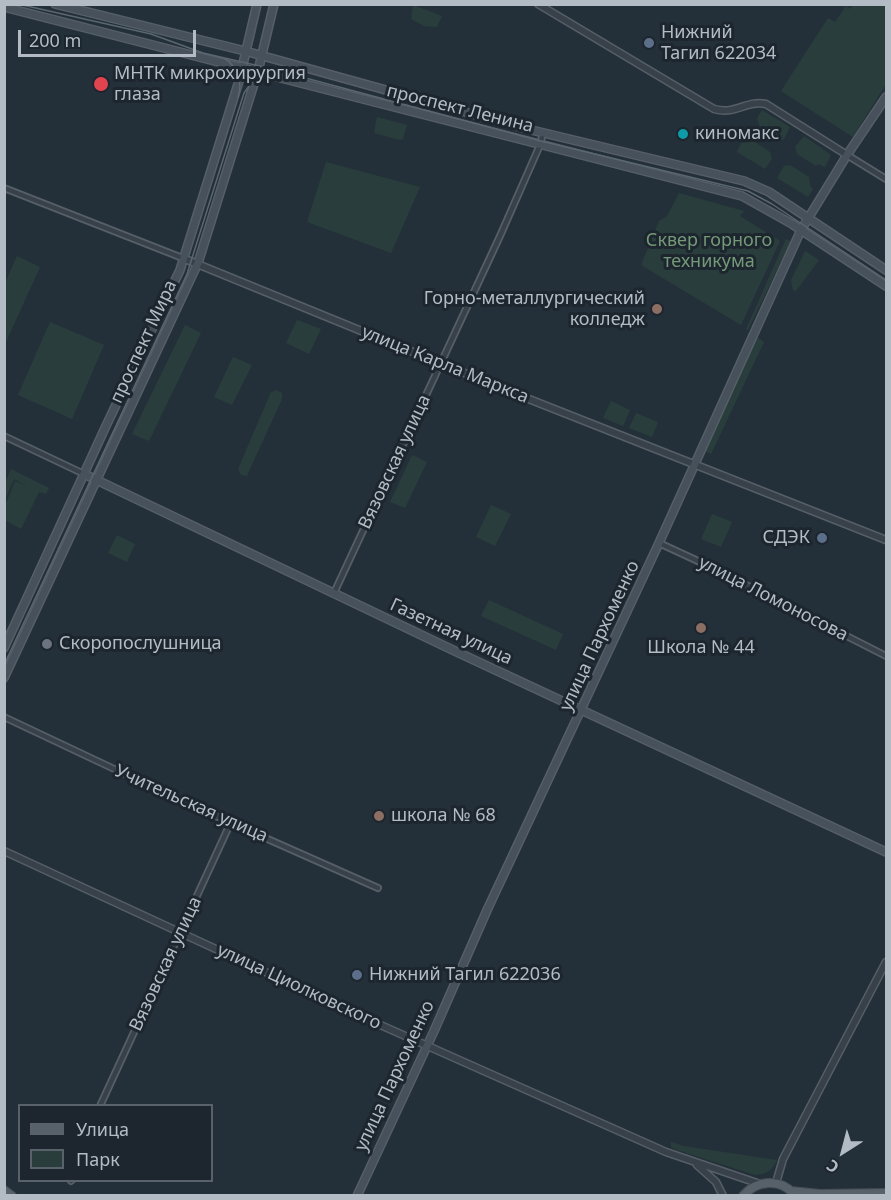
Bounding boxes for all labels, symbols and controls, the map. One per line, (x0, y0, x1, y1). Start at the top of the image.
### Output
scale bar (21, 18, 200, 56)
place label: Нижний Тагил 622034 (661, 22, 776, 64)
text: 200 m (29, 28, 81, 52)
marker: Нижний Тагил 622034 (642, 36, 656, 50)
place label: МНТК микрохирургия глаза (114, 63, 306, 106)
marker: МНТК микрохирургия глаза (92, 75, 110, 93)
street label: проспект Ленина (384, 80, 536, 138)
place label: киномакс (695, 123, 779, 145)
marker: киномакс (676, 127, 690, 141)
park label: Сквер горного техникума (646, 230, 772, 272)
street label: проспект Мира (106, 277, 182, 407)
place label: Горно-металлургический колледж (424, 288, 645, 330)
marker: Горно-металлургический колледж (650, 302, 664, 316)
street label: улица Карла Маркса (358, 322, 532, 408)
street label: Вязовская улица (354, 391, 436, 533)
place label: СДЭК (762, 527, 810, 549)
marker: СДЭК (815, 531, 829, 545)
street label: улица Ломоносова (695, 552, 851, 646)
street label: улица Пархоменко (556, 557, 644, 715)
street label: Газетная улица (386, 594, 516, 670)
marker: Школа № 44 (694, 621, 708, 635)
place label: Скоропослушница (59, 633, 222, 655)
marker: Скоропослушница (40, 637, 54, 651)
place label: Школа № 44 (647, 637, 755, 659)
street label: Учительская улица (111, 761, 271, 847)
place label: школа № 68 (391, 805, 496, 827)
marker: школа № 68 (372, 809, 386, 823)
street label: Вязовская улица (125, 893, 207, 1035)
street label: улица Циолковского (213, 939, 385, 1035)
place label: Нижний Тагил 622036 (369, 964, 561, 986)
marker: Нижний Тагил 622036 (350, 968, 364, 982)
street label: улица Пархоменко (351, 997, 439, 1155)
legend (18, 1104, 213, 1182)
text: Улица (76, 1117, 129, 1141)
north arrow (813, 1122, 873, 1182)
text: Парк (76, 1147, 120, 1171)
text: С (822, 1155, 843, 1179)

